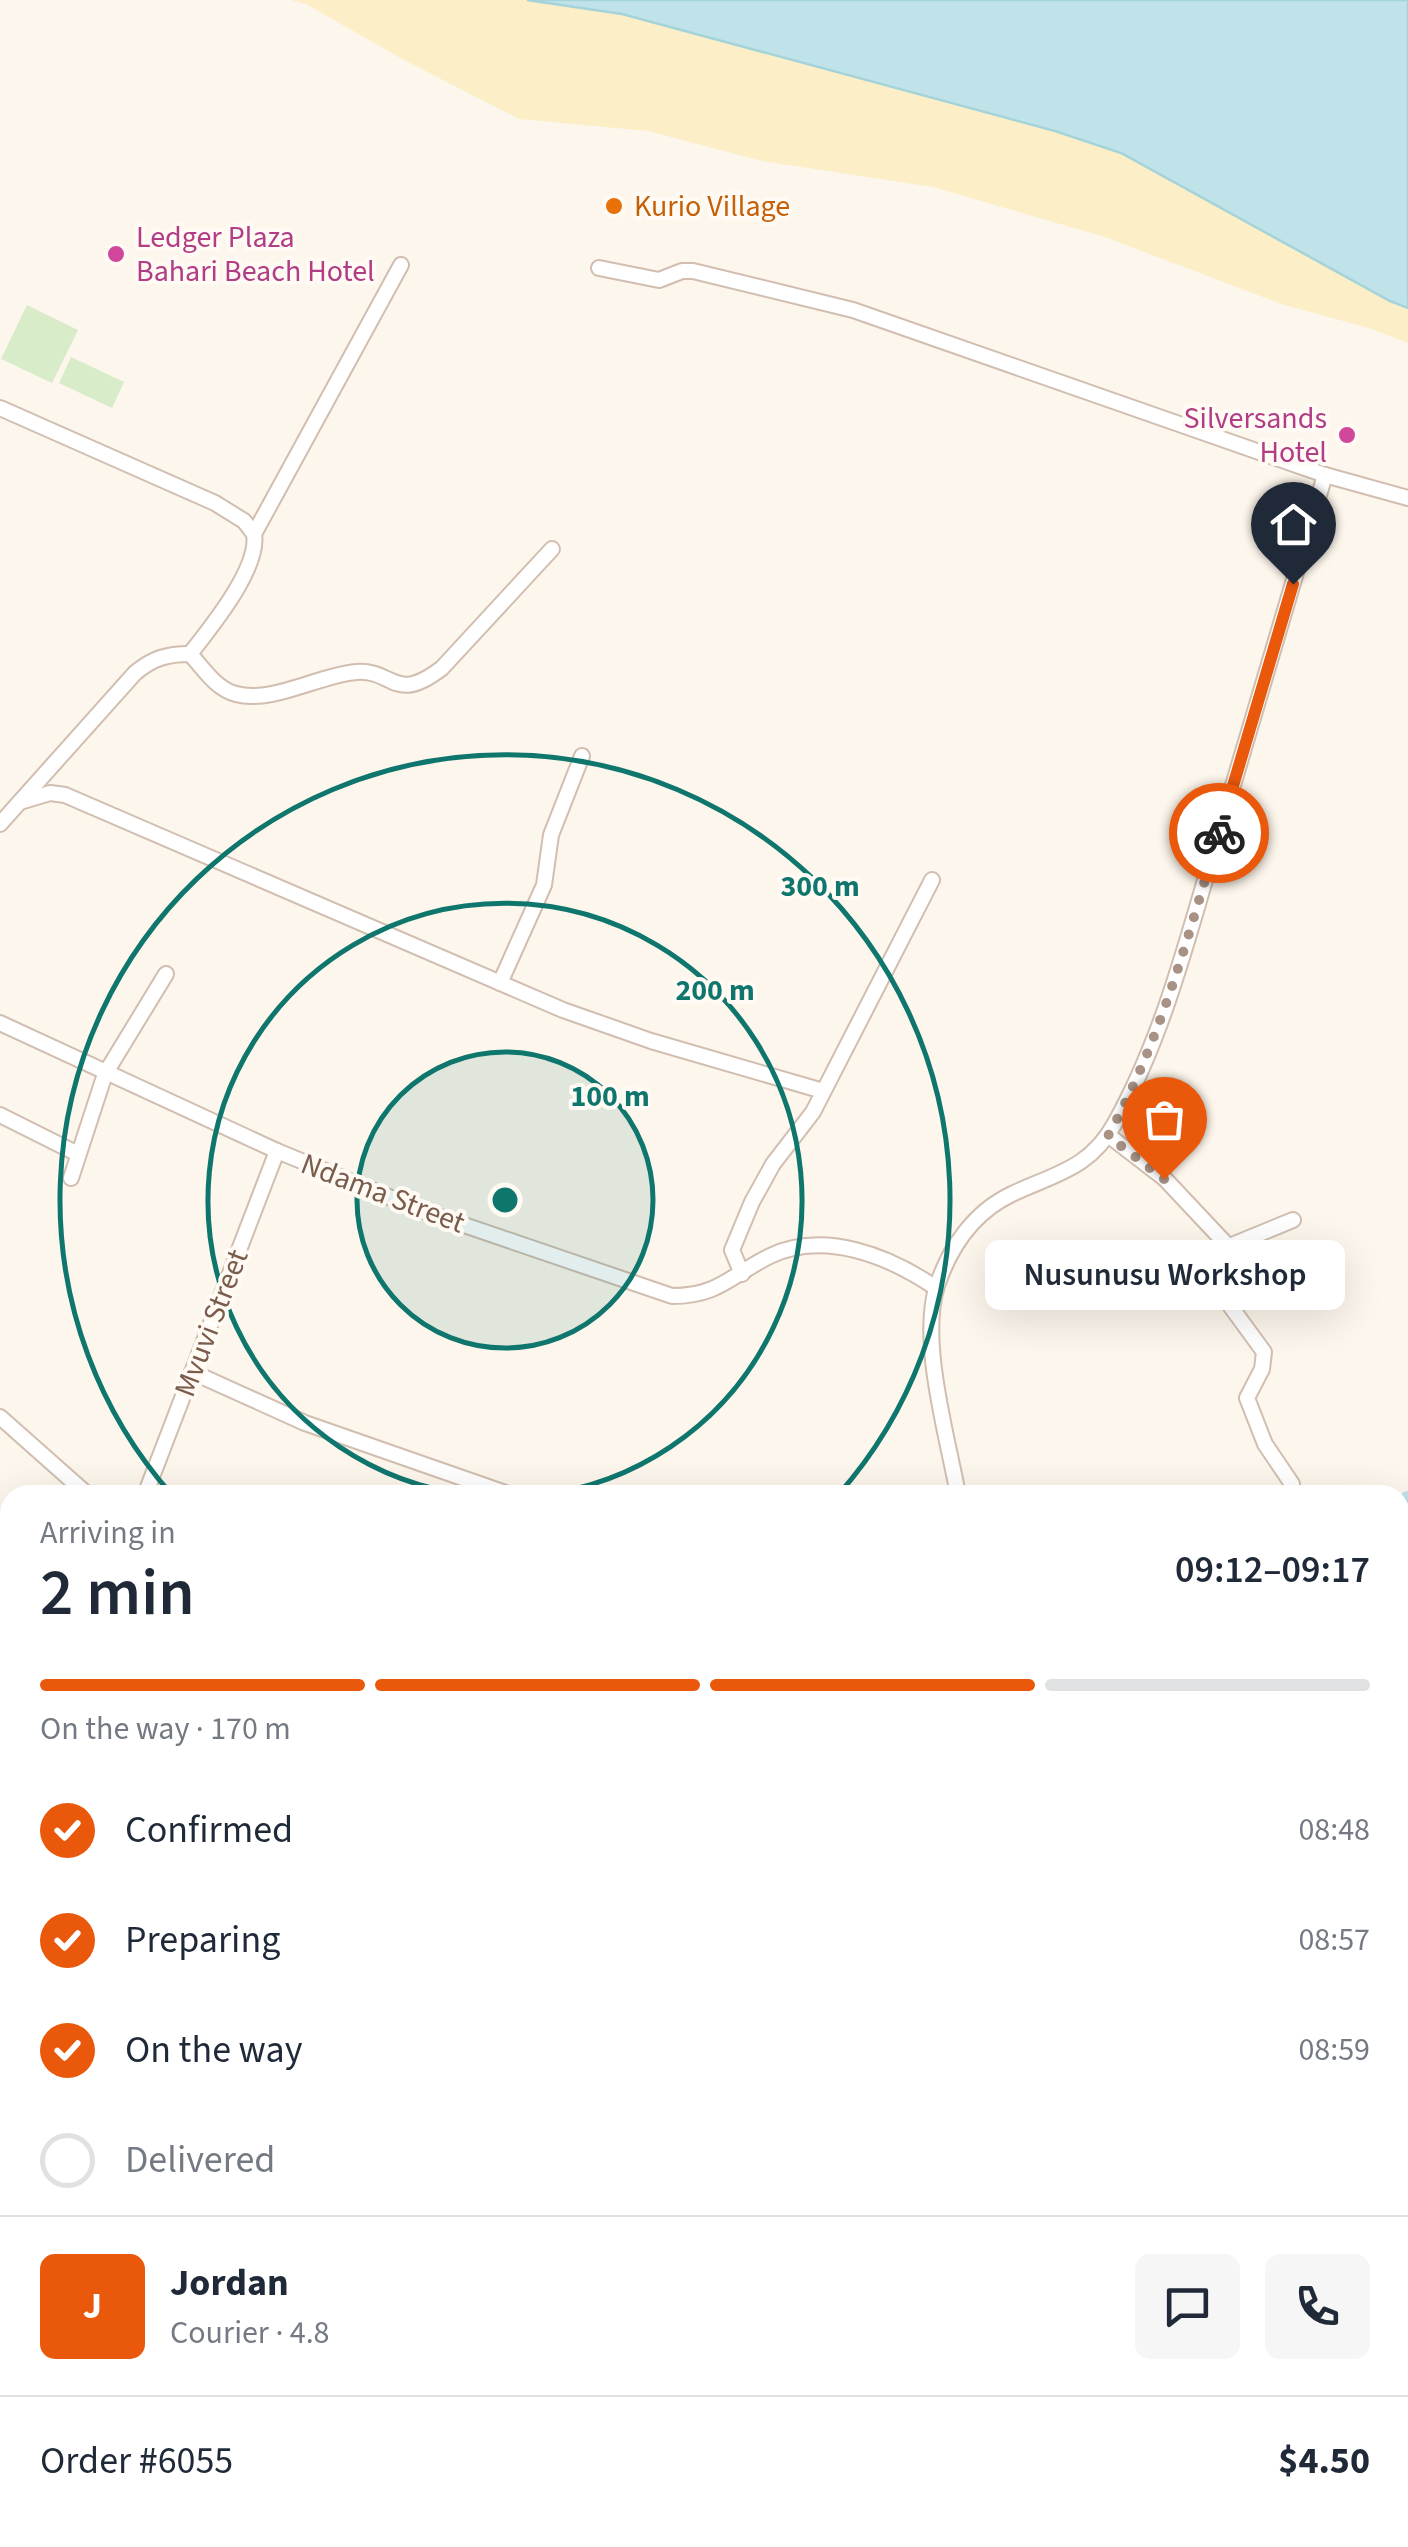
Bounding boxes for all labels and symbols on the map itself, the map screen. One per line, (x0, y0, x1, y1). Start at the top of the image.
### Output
place label: Kurio Village (634, 185, 790, 228)
marker: Kurio Village (603, 195, 625, 217)
place label: Ledger Plaza Bahari Beach Hotel (136, 216, 375, 293)
marker: Ledger Plaza Bahari Beach Hotel (105, 243, 127, 265)
place label: Silversands Hotel (1184, 397, 1327, 474)
marker: Silversands Hotel (1336, 424, 1358, 446)
pin (1251, 482, 1336, 585)
courier (1169, 783, 1269, 883)
text: 300 m (780, 865, 860, 908)
text: 200 m (675, 969, 755, 1012)
text: 100 m (570, 1075, 650, 1118)
pin (1122, 1077, 1207, 1180)
street label: Ndama Street (295, 1143, 471, 1244)
centre of rings (487, 1182, 523, 1218)
callout: Nusunusu Workshop (984, 1239, 1344, 1309)
street label: Mvuvi Street (164, 1243, 259, 1403)

